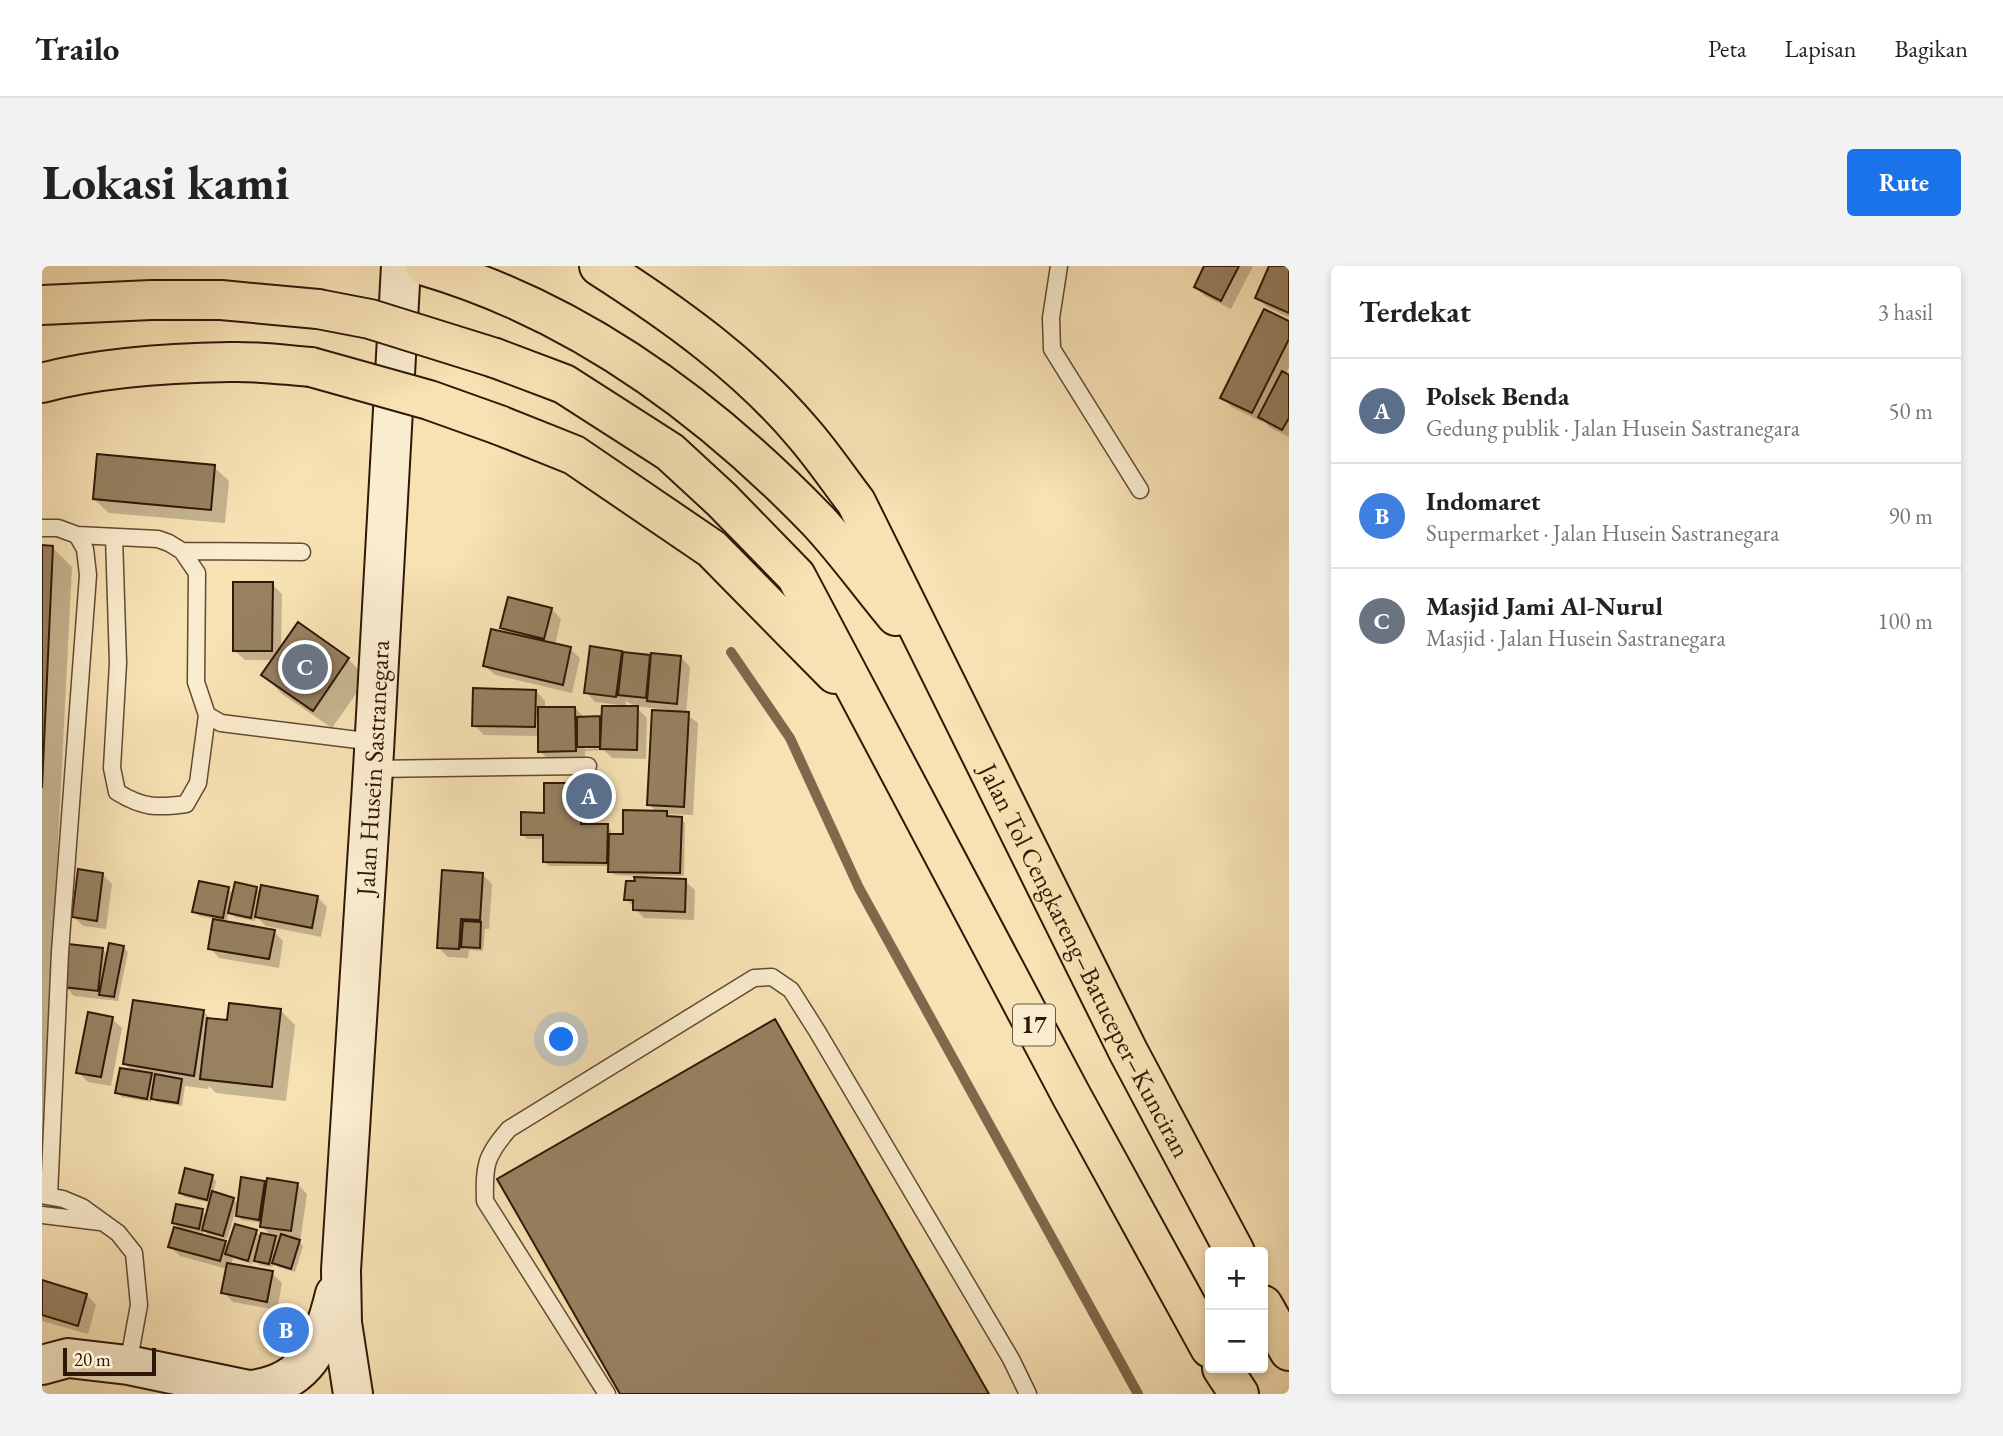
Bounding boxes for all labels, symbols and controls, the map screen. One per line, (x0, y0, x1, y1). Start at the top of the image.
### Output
text: Trailo (35, 27, 119, 70)
text: Peta (1708, 33, 1747, 64)
text: Lapisan (1785, 33, 1857, 64)
text: Bagikan (1895, 33, 1968, 64)
button: Rute (1847, 149, 1961, 216)
text: Lokasi kami (42, 150, 290, 214)
text: Terdekat (1359, 292, 1471, 331)
text: 3 hasil (1878, 297, 1933, 327)
text: Polsek Benda (1426, 379, 1569, 413)
text: A (1374, 396, 1390, 426)
text: 50 m (1888, 396, 1933, 426)
text: Gedung publik · Jalan Husein Sastranegara (1426, 413, 1800, 443)
text: Indomaret (1426, 484, 1541, 518)
text: B (1375, 501, 1389, 531)
text: 90 m (1888, 501, 1933, 531)
text: Supermarket · Jalan Husein Sastranegara (1426, 518, 1779, 548)
text: Masjid Jami Al-Nurul (1426, 589, 1663, 623)
text: C (1374, 606, 1390, 636)
text: 100 m (1877, 606, 1933, 636)
text: Masjid · Jalan Husein Sastranegara (1426, 623, 1726, 653)
street label: Jalan Husein Sastranegara (348, 638, 397, 899)
pin: C (282, 641, 328, 693)
street label: Jalan Tol Cengkareng–Batuceper–Kunciran (970, 756, 1199, 1164)
pin: A (566, 770, 612, 822)
road number: 17 (1013, 1004, 1055, 1046)
your location (544, 1022, 578, 1056)
map controls (1205, 1247, 1268, 1373)
button: + (1205, 1247, 1268, 1310)
pin: B (263, 1304, 309, 1356)
button: − (1205, 1310, 1268, 1373)
scale bar (63, 1345, 156, 1377)
text: 20 m (74, 1347, 111, 1372)

